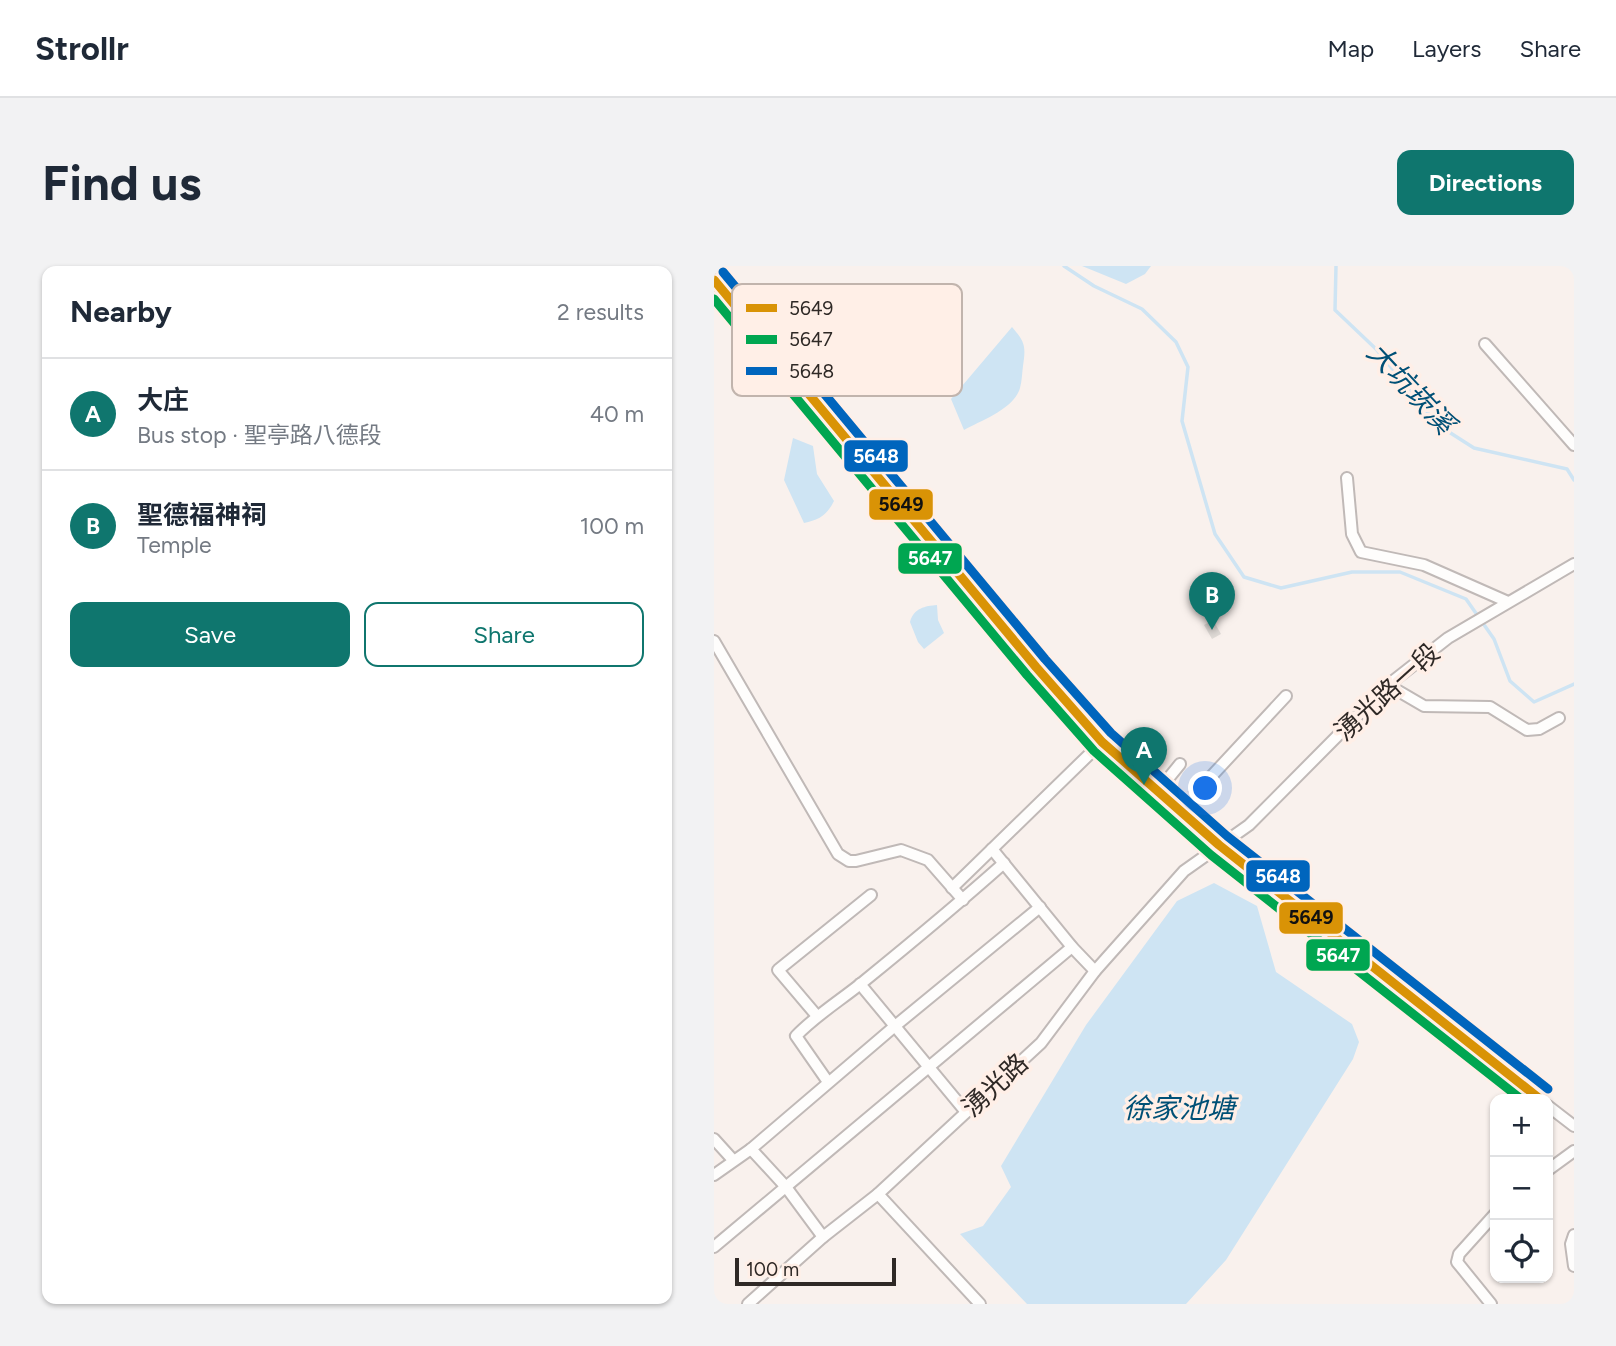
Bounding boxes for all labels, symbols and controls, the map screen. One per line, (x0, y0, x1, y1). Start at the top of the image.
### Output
text: Strollr (35, 29, 129, 68)
text: Map (1327, 34, 1374, 63)
text: Layers (1412, 34, 1481, 63)
text: Share (1519, 34, 1581, 63)
button: Directions (1397, 150, 1574, 215)
text: Find us (42, 153, 201, 212)
legend (732, 284, 962, 396)
text: Nearby (70, 293, 172, 330)
text: 5649 (789, 297, 833, 320)
text: 2 results (557, 298, 644, 326)
text: 5647 (789, 328, 833, 351)
water label: 大坑崁溪 (1360, 335, 1464, 443)
text: 5648 (789, 360, 834, 383)
text: 大庄 (137, 384, 189, 416)
text: A (85, 400, 101, 428)
text: 40 m (590, 400, 644, 428)
text: Bus stop · 聖亭路八德段 (137, 421, 382, 449)
line badge: 5648 (843, 439, 909, 473)
text: 5648 (853, 445, 899, 468)
line badge: 5649 (868, 488, 934, 521)
text: 5649 (878, 493, 924, 516)
text: 聖德福神祠 (137, 499, 267, 531)
text: B (86, 512, 100, 540)
text: 100 m (580, 512, 644, 540)
text: Temple (137, 531, 212, 559)
line badge: 5647 (897, 542, 963, 575)
text: 5647 (908, 547, 952, 570)
pin: B (1189, 572, 1235, 630)
button: Save (70, 602, 350, 667)
button: Share (364, 602, 644, 667)
street label: 湧光路一段 (1328, 637, 1446, 747)
pin: A (1121, 727, 1167, 785)
your location (1188, 771, 1222, 805)
line badge: 5648 (1245, 859, 1311, 893)
text: 5648 (1255, 865, 1301, 888)
line badge: 5649 (1278, 901, 1344, 935)
text: 5649 (1288, 906, 1334, 929)
line badge: 5647 (1305, 938, 1371, 972)
text: 5647 (1316, 944, 1360, 967)
street label: 湧光路 (956, 1047, 1034, 1123)
water label: 徐家池塘 (1123, 1091, 1239, 1125)
map controls (1490, 1094, 1553, 1283)
button: + (1490, 1094, 1553, 1157)
button: − (1490, 1157, 1553, 1220)
button: locate (1490, 1220, 1553, 1283)
scale bar (735, 1255, 896, 1287)
text: 100 m (746, 1258, 799, 1281)

